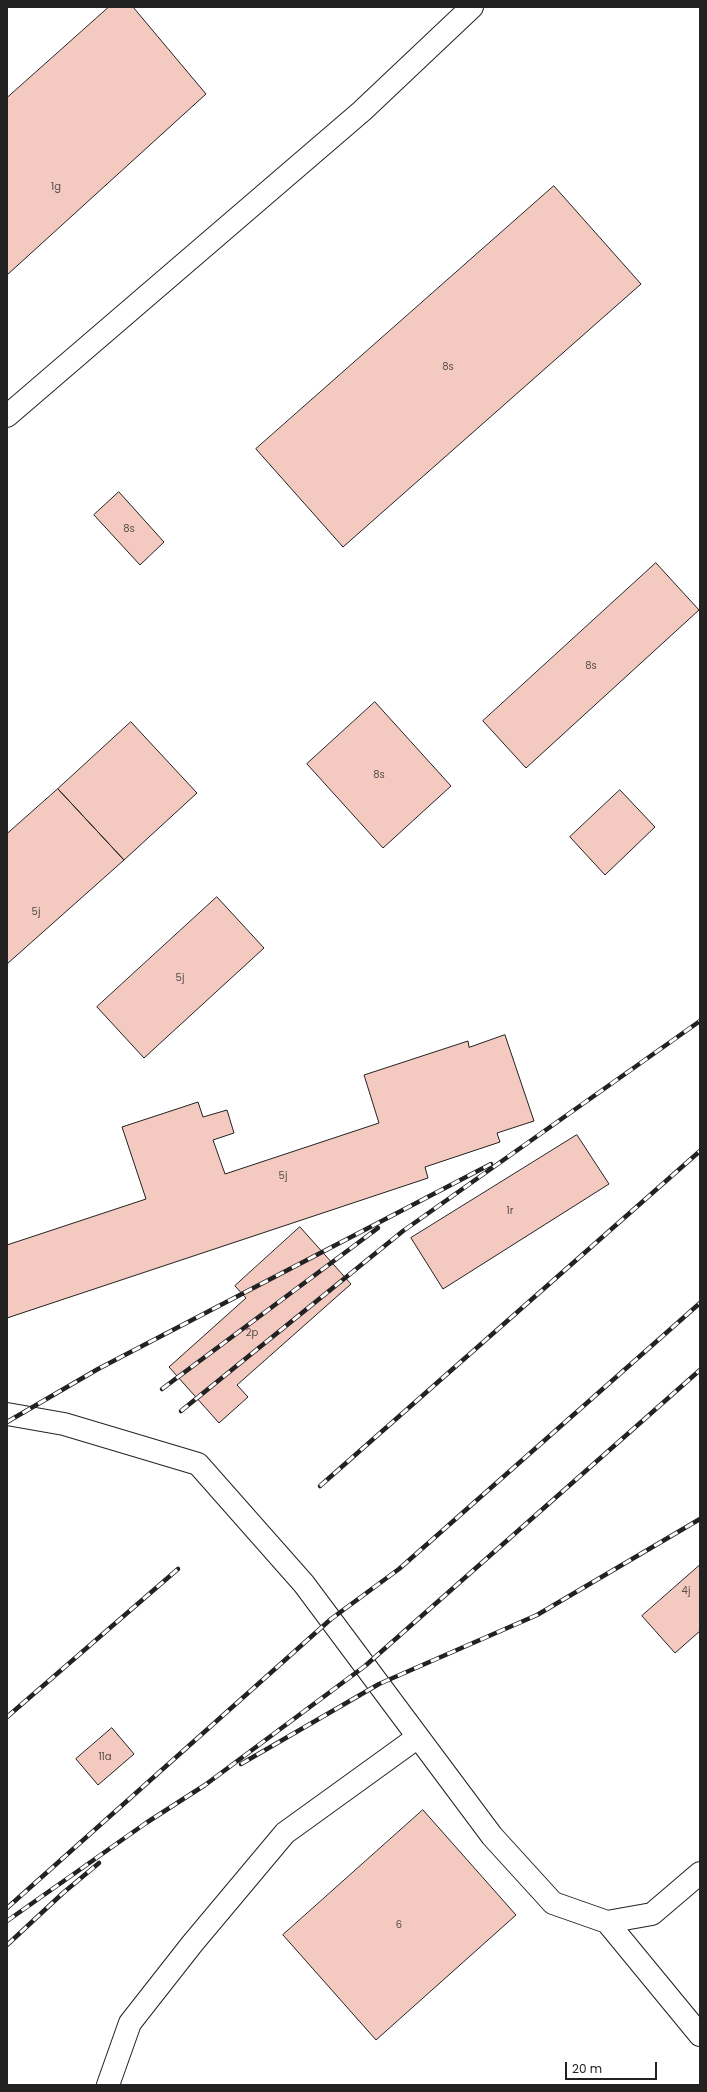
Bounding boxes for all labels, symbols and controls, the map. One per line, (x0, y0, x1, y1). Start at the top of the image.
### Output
house number: 1g (51, 181, 61, 193)
house number: 8s (442, 361, 454, 373)
house number: 8s (123, 523, 135, 535)
house number: 8s (585, 660, 597, 672)
house number: 8s (373, 769, 385, 781)
house number: 5j (32, 906, 40, 918)
house number: 5j (176, 972, 184, 984)
house number: 5j (279, 1170, 287, 1182)
house number: 1r (507, 1205, 513, 1217)
house number: 2p (246, 1327, 258, 1339)
house number: 4j (682, 1585, 690, 1597)
house number: 11a (98, 1751, 112, 1763)
house number: 6 (396, 1919, 402, 1931)
scale bar (567, 2054, 659, 2080)
text: 20 m (572, 2060, 602, 2077)

